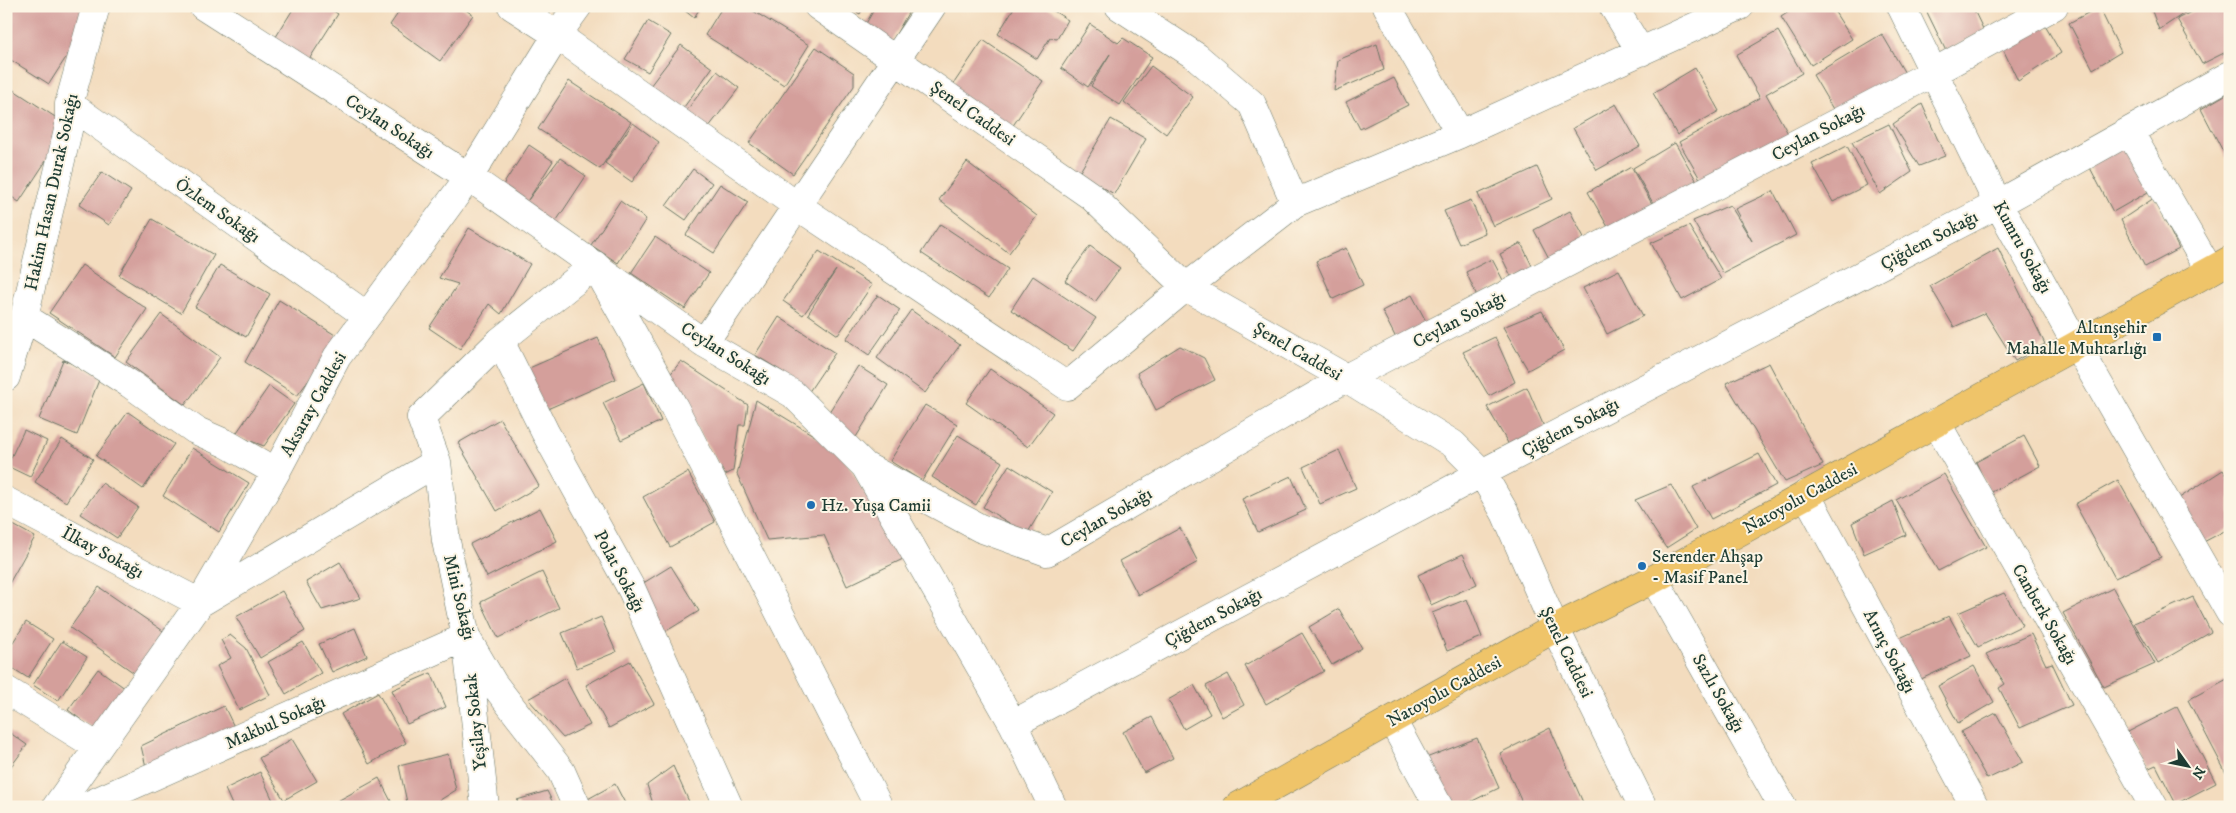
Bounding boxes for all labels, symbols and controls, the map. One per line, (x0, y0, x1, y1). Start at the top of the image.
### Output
street label: Şenel Caddesi (926, 77, 1019, 151)
street label: Ceylan Sokağı (341, 90, 438, 164)
street label: Hakim Hasan Durak Sokağı (20, 92, 84, 293)
street label: Ceylan Sokağı (1768, 99, 1869, 167)
street label: Özlem Sokağı (171, 173, 264, 248)
street label: Kumru Sokağı (1988, 198, 2056, 297)
street label: Çiğdem Sokağı (1877, 206, 1982, 276)
street label: Ceylan Sokağı (1409, 286, 1510, 354)
street label: Ceylan Sokağı (676, 317, 775, 390)
place label: Altınşehir Mahalle Muhtarlığı (2006, 317, 2147, 360)
street label: Şenel Caddesi (1249, 318, 1346, 386)
marker: Altınşehir Mahalle Muhtarlığı (2151, 331, 2163, 343)
street label: Aksaray Caddesi (276, 348, 352, 461)
street label: Çiğdem Sokağı (1518, 393, 1623, 463)
street label: Natoyolu Caddesi (1740, 458, 1861, 539)
street label: Ceylan Sokağı (1057, 483, 1156, 553)
place label: Hz. Yuşa Camii (821, 495, 931, 517)
marker: Hz. Yuşa Camii (805, 499, 817, 511)
street label: İlkay Sokağı (58, 521, 148, 584)
street label: Polat Sokağı (588, 527, 650, 616)
place label: Serender Ahşap - Masif Panel (1652, 546, 1763, 589)
street label: Mini Sokağı (438, 552, 480, 642)
marker: Serender Ahşap - Masif Panel (1636, 560, 1648, 572)
street label: Canberk Sokağı (2007, 560, 2082, 669)
street label: Çiğdem Sokağı (1161, 583, 1266, 653)
street label: Şenel Caddesi (1535, 603, 1598, 702)
street label: Arınç Sokağı (1858, 606, 1920, 697)
street label: Sazlı Sokağı (1687, 650, 1749, 737)
street label: Natoyolu Caddesi (1384, 651, 1505, 732)
street label: Yeşilay Sokak (460, 672, 492, 771)
street label: Makbul Sokağı (222, 691, 329, 755)
north arrow (2164, 740, 2214, 790)
text: N (2187, 763, 2209, 783)

